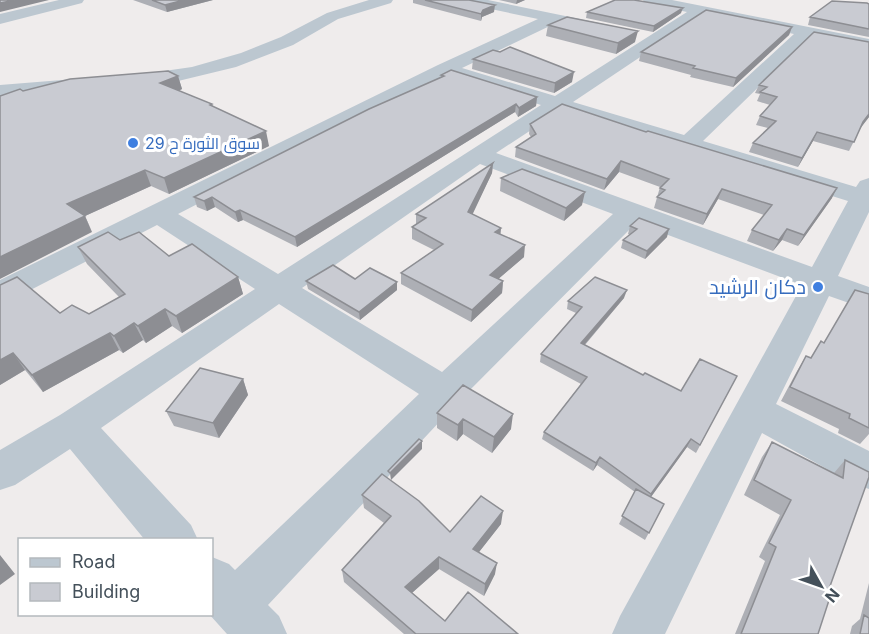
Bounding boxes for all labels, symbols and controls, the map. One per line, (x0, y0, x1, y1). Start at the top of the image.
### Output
place label: سوق الثورة ح 29 (145, 133, 260, 155)
marker: سوق الثورة ح 29 (126, 136, 140, 150)
place label: دكان الرشيد (709, 275, 806, 300)
marker: دكان الرشيد (811, 280, 825, 294)
legend (18, 538, 213, 616)
text: Road (72, 551, 115, 572)
north arrow (791, 556, 851, 616)
text: Building (72, 581, 140, 602)
text: N (821, 585, 844, 607)

